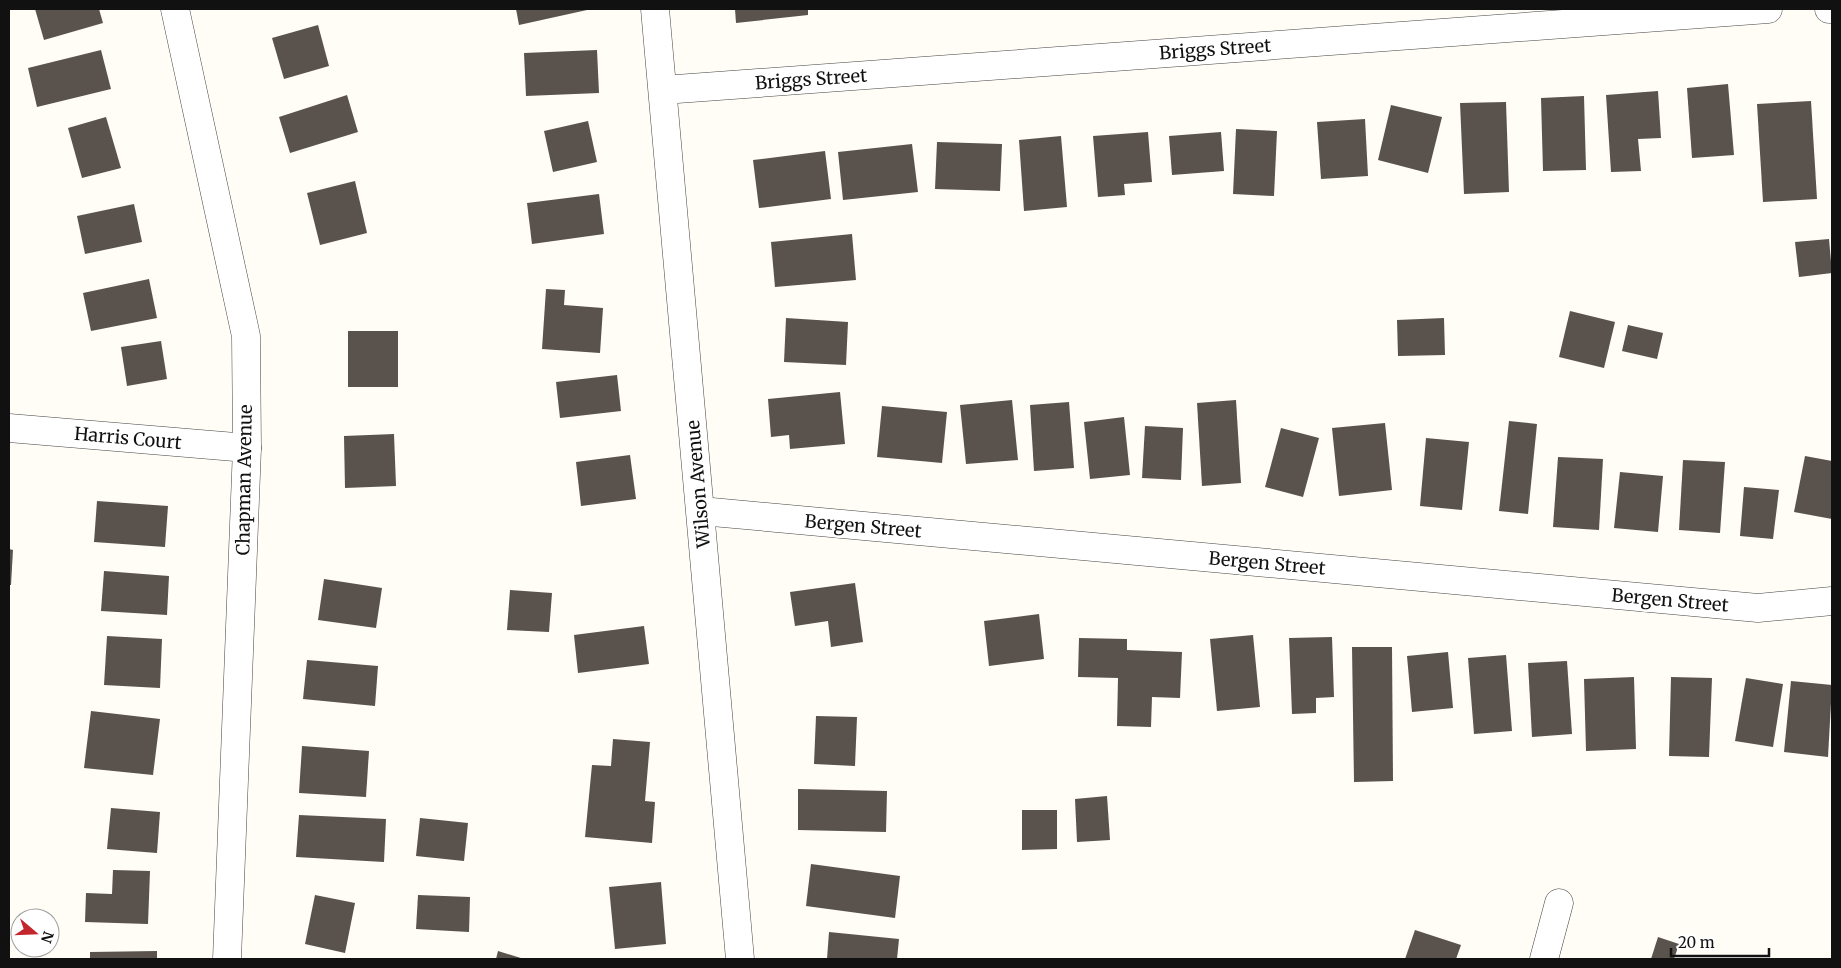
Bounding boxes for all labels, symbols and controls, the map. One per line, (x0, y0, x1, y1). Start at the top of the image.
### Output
street label: Briggs Street (1158, 34, 1272, 64)
street label: Briggs Street (754, 64, 868, 94)
street label: Chapman Avenue (231, 404, 257, 556)
street label: Wilson Avenue (681, 419, 715, 550)
street label: Harris Court (73, 422, 183, 454)
street label: Bergen Street (804, 509, 922, 543)
street label: Bergen Street (1208, 546, 1326, 580)
street label: Bergen Street (1611, 583, 1729, 617)
north arrow (10, 908, 60, 958)
scale bar (1671, 926, 1768, 958)
text: N (37, 929, 58, 945)
text: 20 m (1678, 933, 1715, 952)

